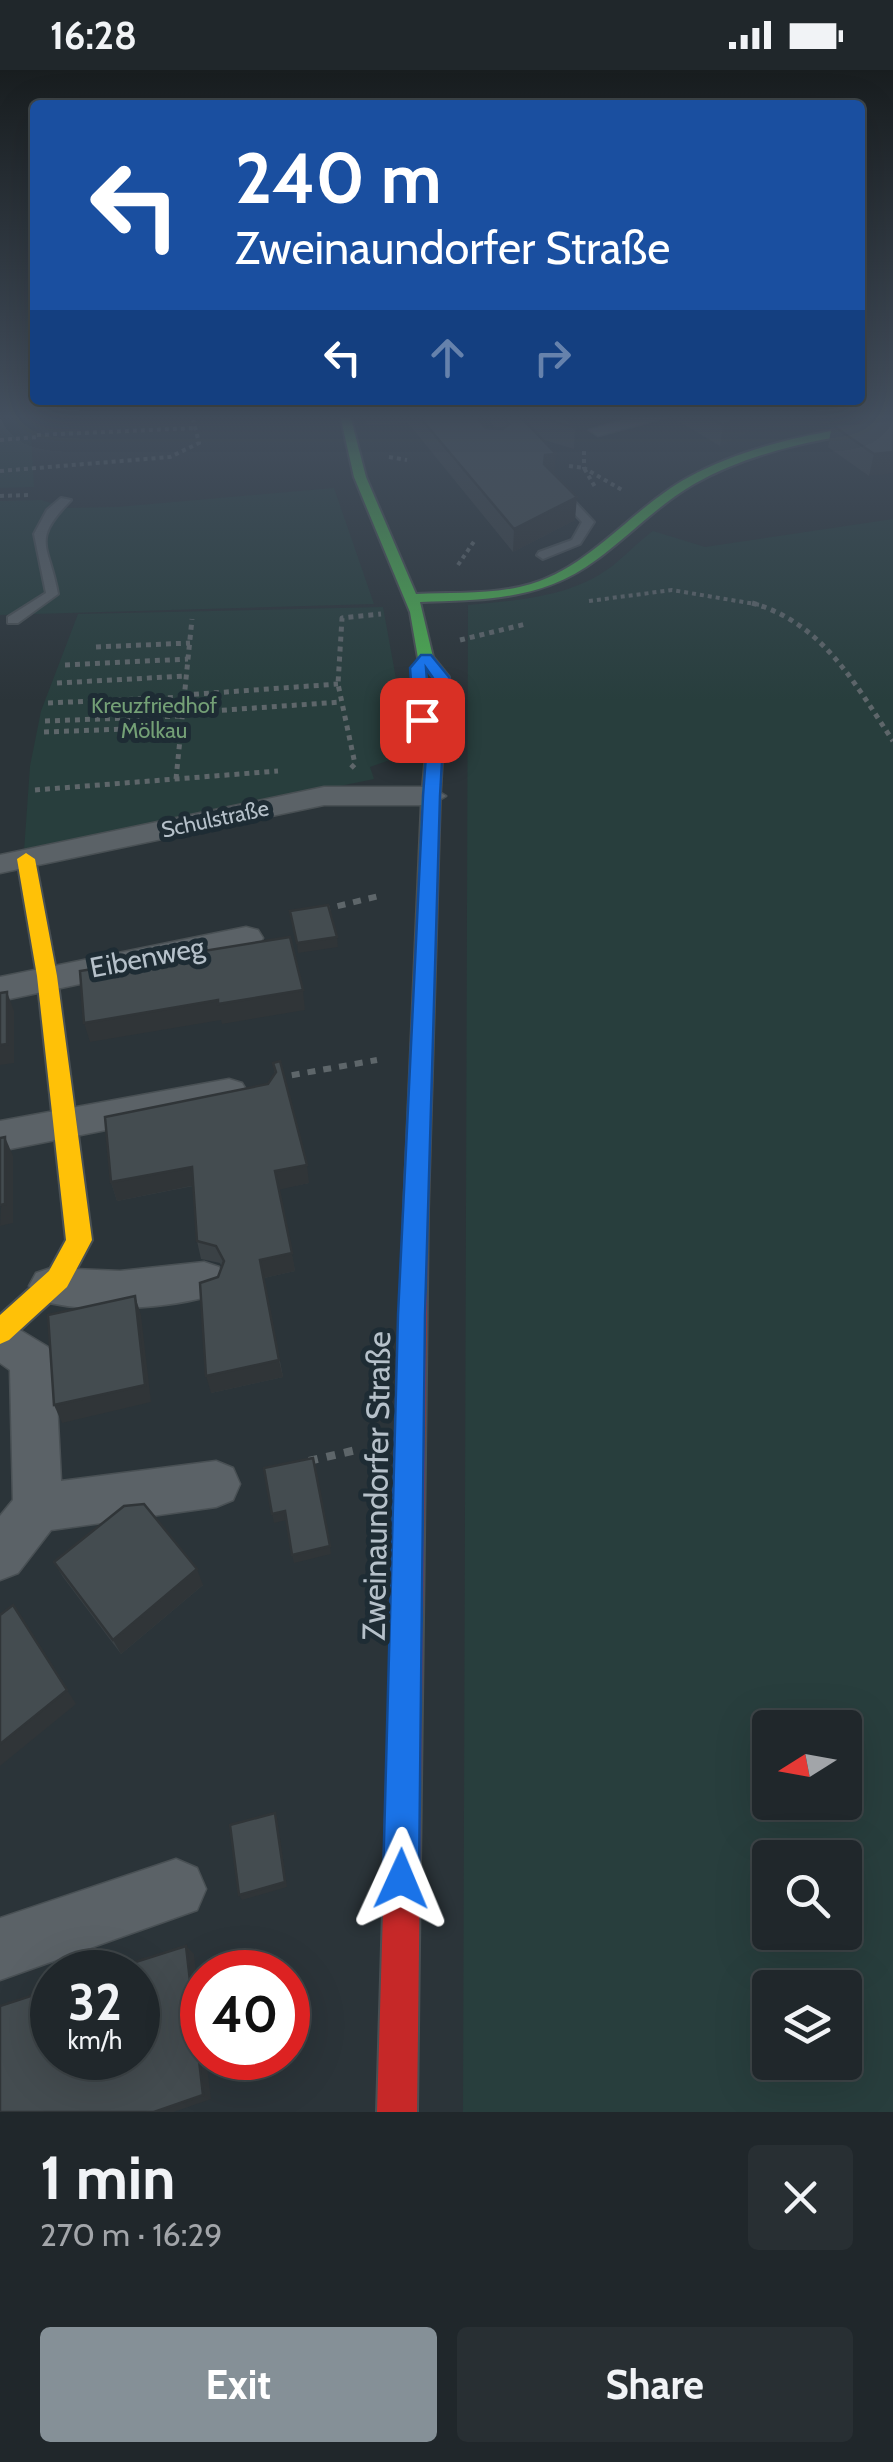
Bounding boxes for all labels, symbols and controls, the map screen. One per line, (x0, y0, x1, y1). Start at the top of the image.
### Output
text: 16:28 (50, 12, 137, 59)
text: 240 m (235, 135, 442, 221)
icon: left (70, 140, 200, 270)
text: Zweinaundorfer Straße (235, 221, 670, 275)
icon: left (315, 330, 370, 385)
icon: ahead (420, 330, 475, 385)
icon: right (525, 330, 580, 385)
pin (380, 678, 465, 763)
park label: Kreuzfriedhof Mölkau (91, 692, 217, 744)
icon: arrive (395, 693, 450, 748)
street label: Schulstraße (159, 794, 271, 844)
street label: Eibenweg (87, 929, 208, 985)
street label: Zweinaundorfer Straße (354, 1331, 398, 1641)
north arrow (752, 1710, 862, 1820)
map controls (752, 1710, 862, 2080)
position arrow (349, 1827, 453, 1931)
button: search (752, 1840, 862, 1950)
speed limit sign: 40 (180, 1950, 310, 2080)
button: layers (752, 1970, 862, 2080)
text: 32 (68, 1972, 122, 2033)
text: km/h (68, 2025, 122, 2055)
text: 1 min (40, 2141, 175, 2214)
button: close (748, 2145, 853, 2250)
text: 270 m · 16:29 (40, 2215, 222, 2254)
button: Exit (40, 2327, 437, 2442)
button: Share (457, 2327, 853, 2442)

